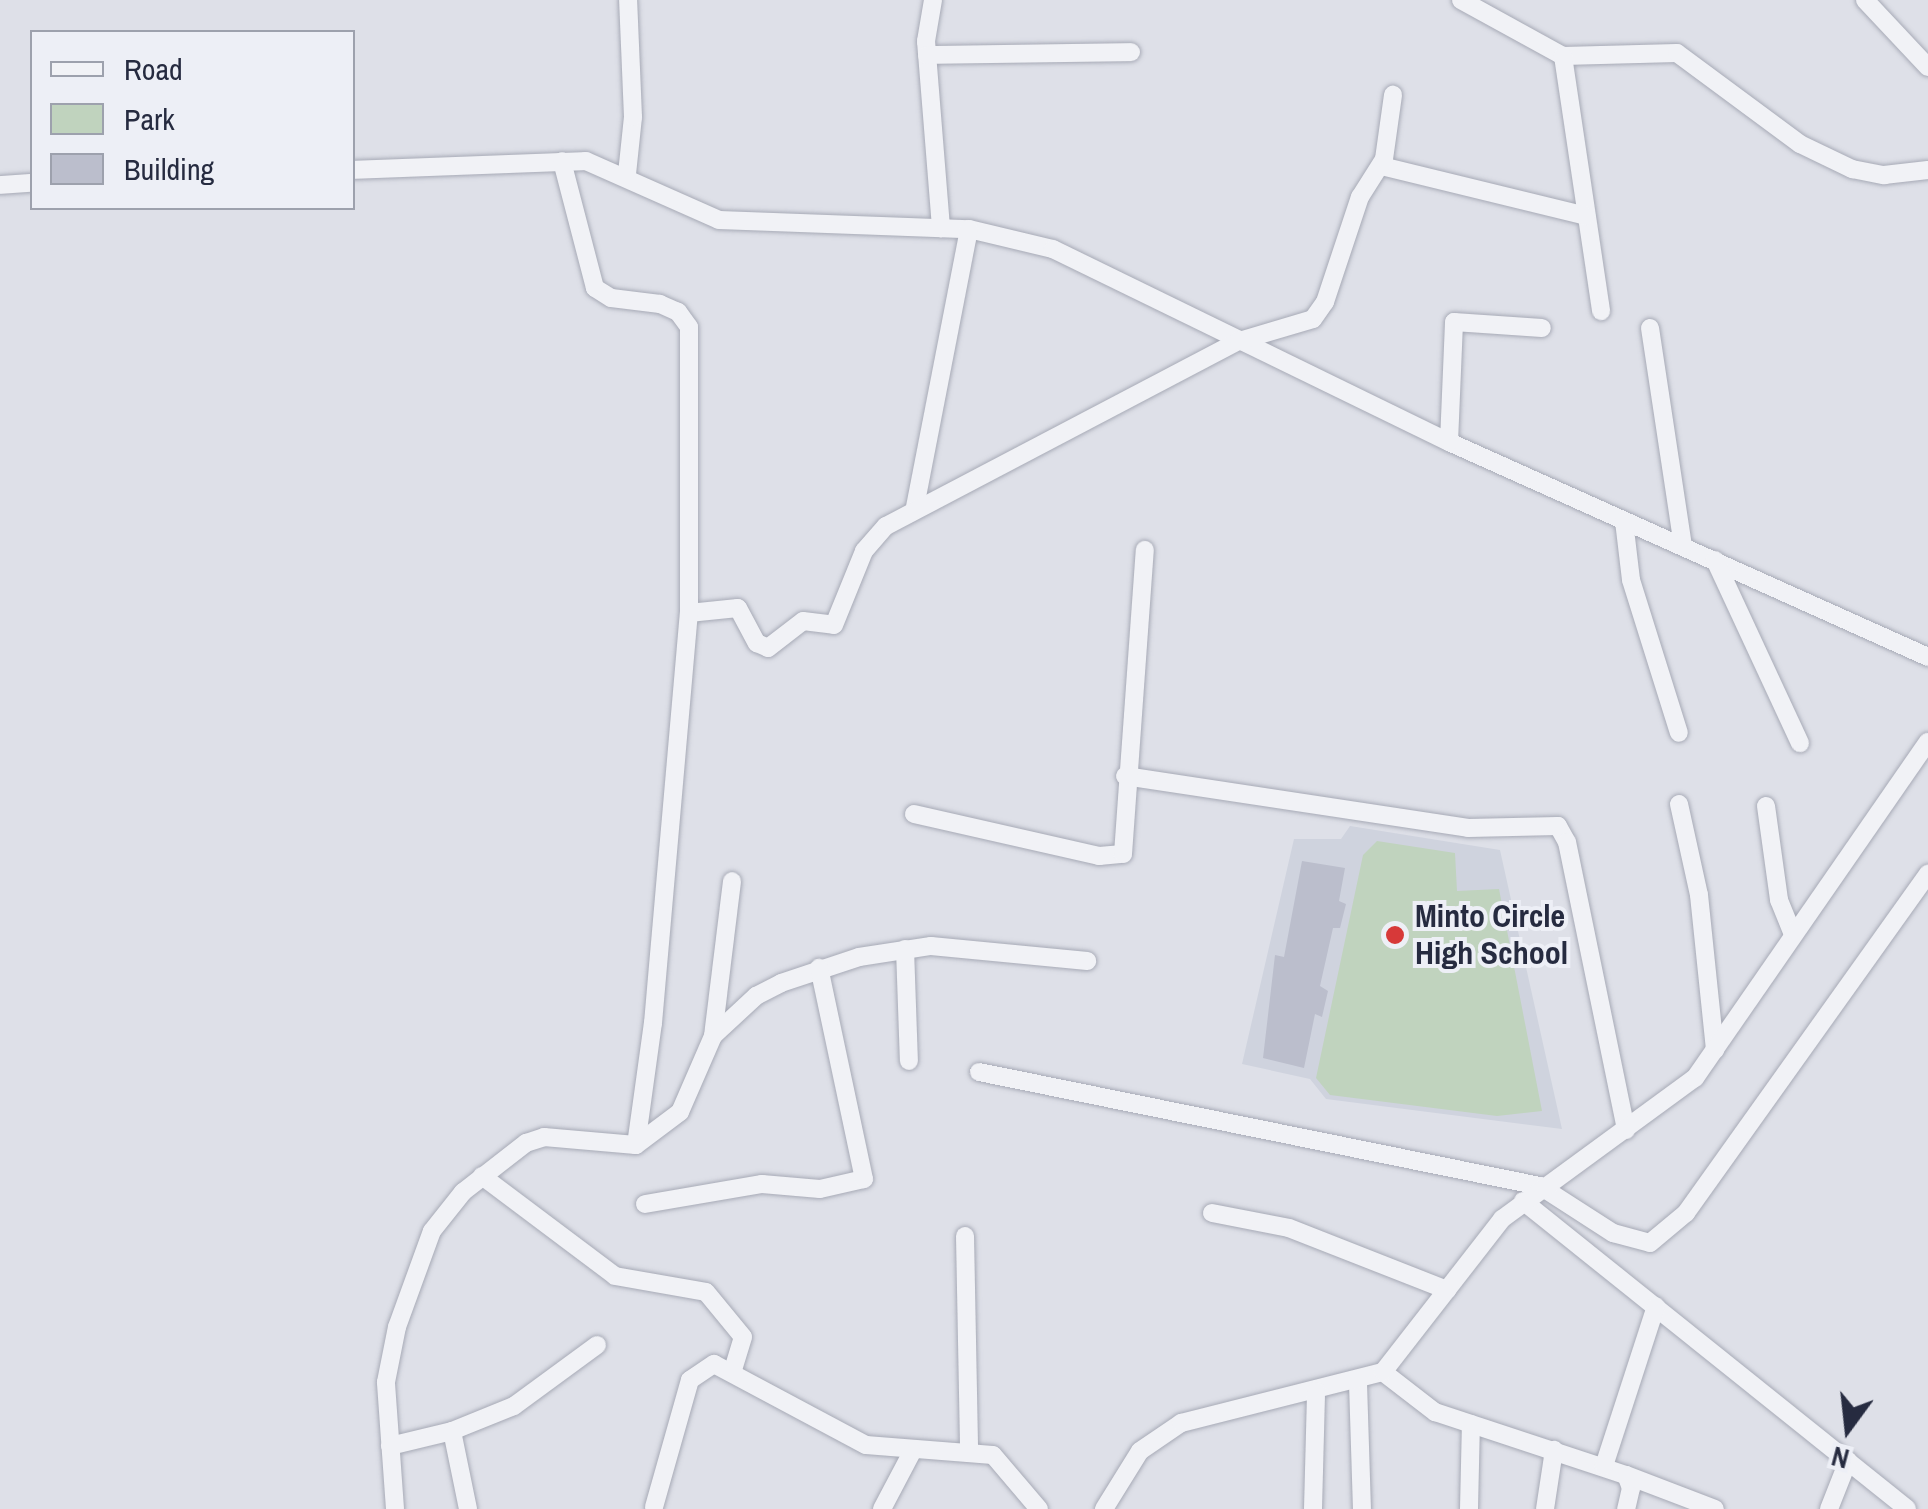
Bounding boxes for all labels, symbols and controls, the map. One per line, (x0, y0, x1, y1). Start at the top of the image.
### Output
legend (30, 30, 355, 210)
text: Road (124, 49, 183, 89)
text: Park (124, 99, 175, 139)
text: Building (124, 149, 214, 189)
place label: Minto Circle High School (1415, 898, 1568, 973)
marker: Minto Circle High School (1384, 924, 1406, 946)
north arrow (1798, 1379, 1898, 1479)
text: N (1827, 1437, 1853, 1478)

